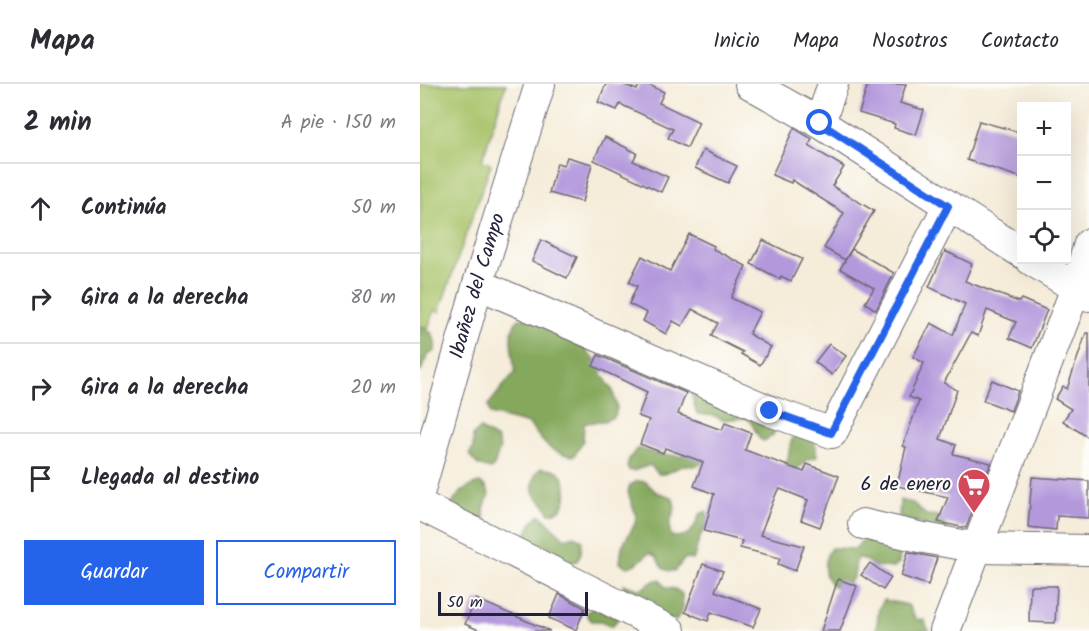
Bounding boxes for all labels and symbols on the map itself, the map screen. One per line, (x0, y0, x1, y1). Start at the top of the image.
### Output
route start (806, 109, 832, 135)
street label: Ibañez del Campo (442, 209, 515, 363)
route end (756, 397, 782, 423)
supermarket icon: 6 de enero (956, 467, 992, 514)
place label: 6 de enero (861, 469, 951, 501)
scale bar (438, 589, 588, 616)

